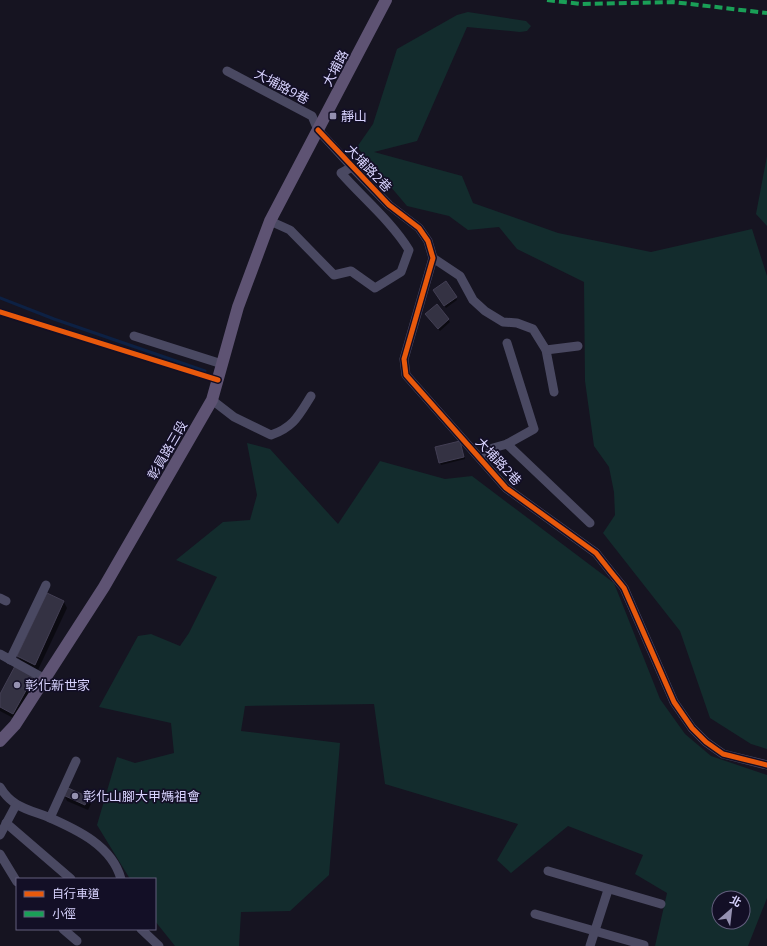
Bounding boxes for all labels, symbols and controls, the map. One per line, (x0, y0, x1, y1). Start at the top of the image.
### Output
street label: 大埔路 (318, 47, 352, 89)
street label: 大埔路9巷 (252, 64, 312, 108)
place label: 靜山 (341, 107, 367, 125)
marker: 靜山 (328, 111, 338, 121)
street label: 大埔路2巷 (342, 140, 396, 196)
street label: 彰員路三段 (143, 417, 191, 483)
street label: 大埔路2巷 (472, 433, 526, 489)
place label: 彰化新世家 (25, 676, 90, 694)
marker: 彰化新世家 (12, 680, 22, 690)
place label: 彰化山腳大甲媽祖會 (83, 787, 200, 805)
marker: 彰化山腳大甲媽祖會 (70, 791, 80, 801)
legend (16, 878, 156, 930)
text: 自行車道 (52, 885, 100, 902)
north arrow (711, 890, 751, 930)
text: 北 (728, 892, 744, 910)
text: 小徑 (52, 905, 76, 922)

